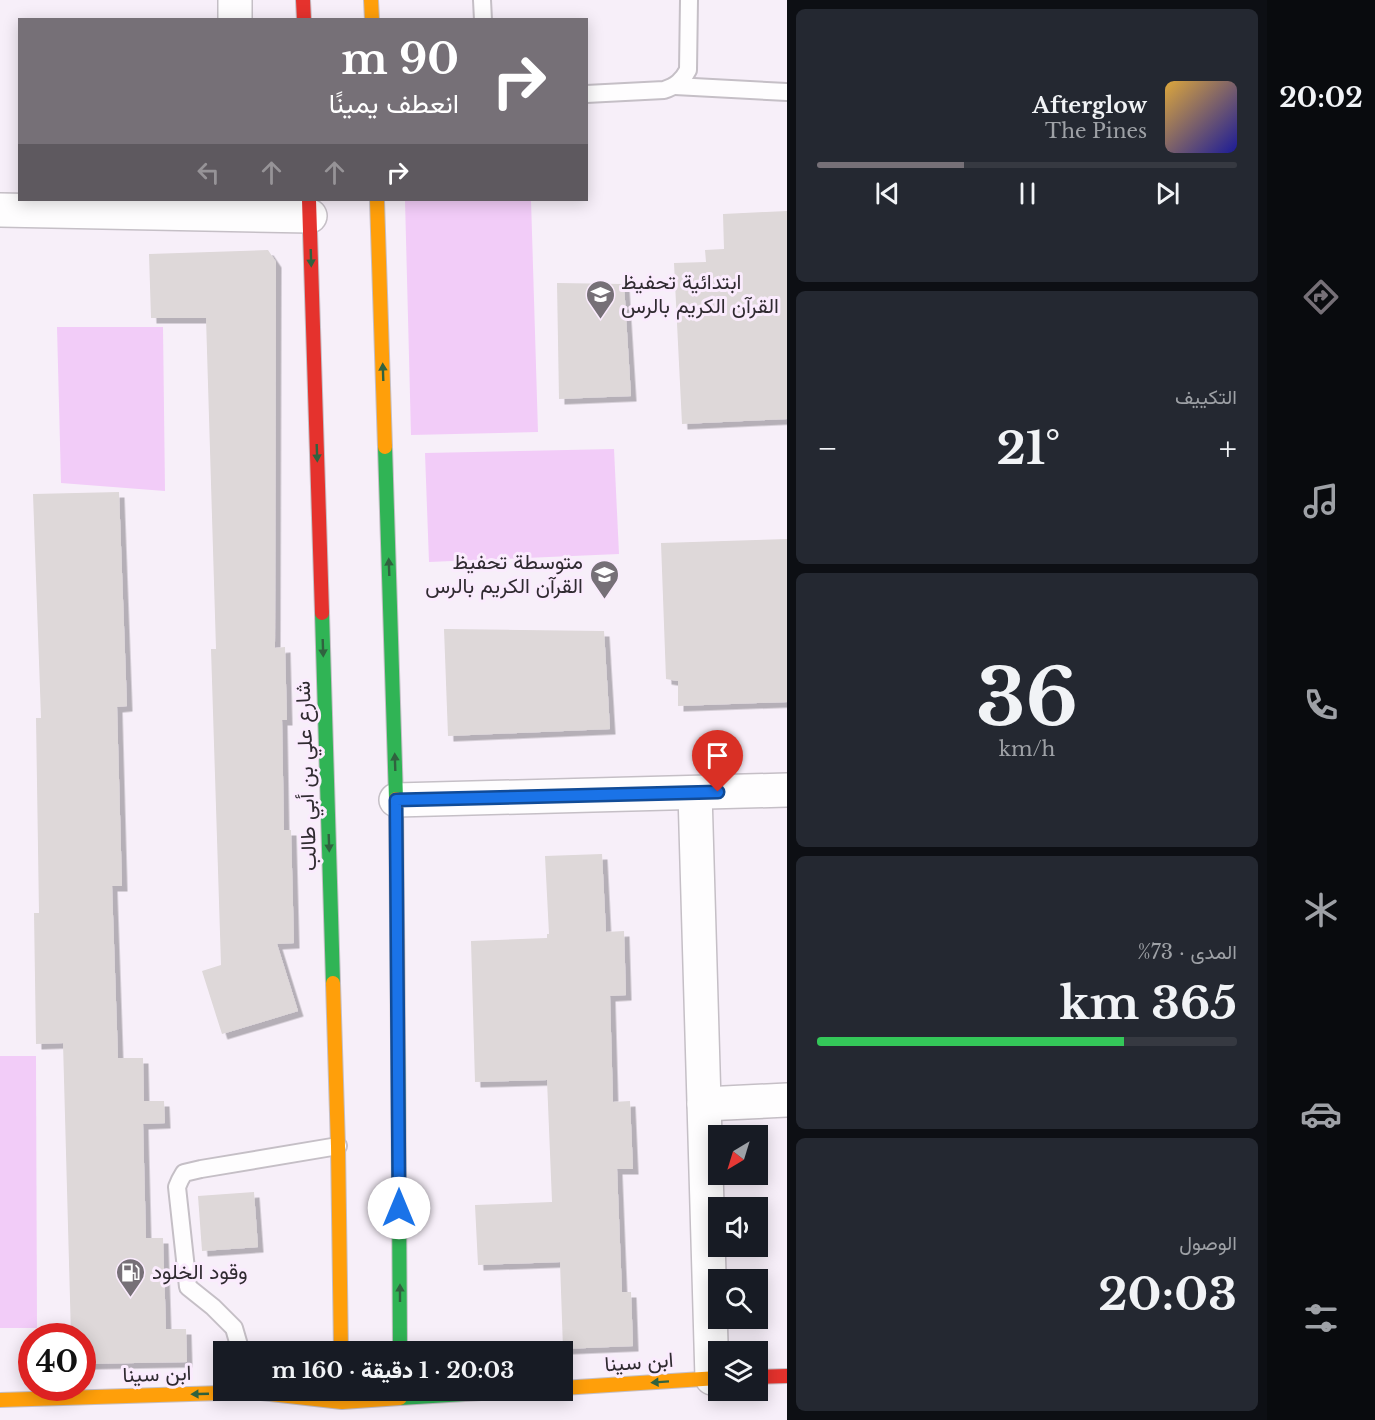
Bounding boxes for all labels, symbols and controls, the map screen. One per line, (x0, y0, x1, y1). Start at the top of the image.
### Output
text: 90 m (341, 33, 459, 85)
icon: right (480, 42, 558, 120)
text: 20:02 (1279, 81, 1363, 114)
text: انعطف يمينًا (329, 87, 459, 120)
text: Afterglow (1032, 92, 1147, 119)
text: The Pines (1045, 119, 1147, 143)
icon: left (192, 156, 225, 189)
icon: ahead (255, 156, 288, 189)
icon: ahead (318, 156, 351, 189)
icon: right (381, 156, 414, 189)
icon: previous (871, 177, 904, 210)
icon: pause (1011, 177, 1044, 210)
icon: next (1151, 177, 1184, 210)
one-way arrow (306, 248, 316, 267)
place label: ابتدائية تحفيظ القرآن الكريم بالرس (621, 269, 779, 320)
icon: directions (1300, 276, 1342, 318)
school or university icon: ابتدائية تحفيظ القرآن الكريم بالرس (584, 278, 616, 320)
one-way arrow (378, 363, 387, 382)
text: التكييف (1175, 385, 1237, 409)
text: 21° (996, 420, 1060, 476)
text: − (817, 428, 838, 469)
text: + (1219, 428, 1237, 469)
one-way arrow (312, 443, 321, 462)
icon: music (1300, 480, 1342, 522)
place label: متوسطة تحفيظ القرآن الكريم بالرس (425, 549, 583, 600)
one-way arrow (384, 558, 393, 577)
school or university icon: متوسطة تحفيظ القرآن الكريم بالرس (588, 558, 620, 600)
one-way arrow (318, 638, 327, 657)
text: 36 (976, 649, 1078, 746)
street label: شارع علي بن أبي طالب (290, 680, 326, 872)
icon: phone (1300, 684, 1342, 726)
pin (692, 730, 743, 792)
text: km/h (999, 737, 1055, 761)
icon: arrive (701, 739, 734, 772)
one-way arrow (390, 753, 400, 772)
one-way arrow (324, 833, 333, 852)
icon: climate (1300, 889, 1342, 931)
text: المدى · 73% (1137, 940, 1237, 964)
text: 365 km (1060, 975, 1237, 1031)
icon: car (1300, 1093, 1342, 1135)
north arrow (708, 1125, 768, 1185)
map controls (708, 1125, 768, 1401)
position arrow (367, 1176, 431, 1240)
button: sound (708, 1197, 768, 1257)
text: الوصول (1179, 1231, 1237, 1255)
fuel station icon: وقود الخلود (115, 1256, 147, 1298)
place label: وقود الخلود (152, 1259, 248, 1285)
text: 20:03 (1098, 1266, 1237, 1322)
button: search (708, 1269, 768, 1329)
one-way arrow (395, 1284, 405, 1303)
icon: filters (1300, 1297, 1342, 1339)
speed limit sign: 40 (18, 1323, 96, 1401)
button: layers (708, 1341, 768, 1401)
street label: ابن سينا (604, 1347, 674, 1377)
text: 20:03 · 1 دقيقة · 160 m (272, 1357, 514, 1384)
street label: ابن سينا (122, 1360, 192, 1388)
one-way arrow (651, 1377, 670, 1387)
one-way arrow (190, 1389, 209, 1399)

